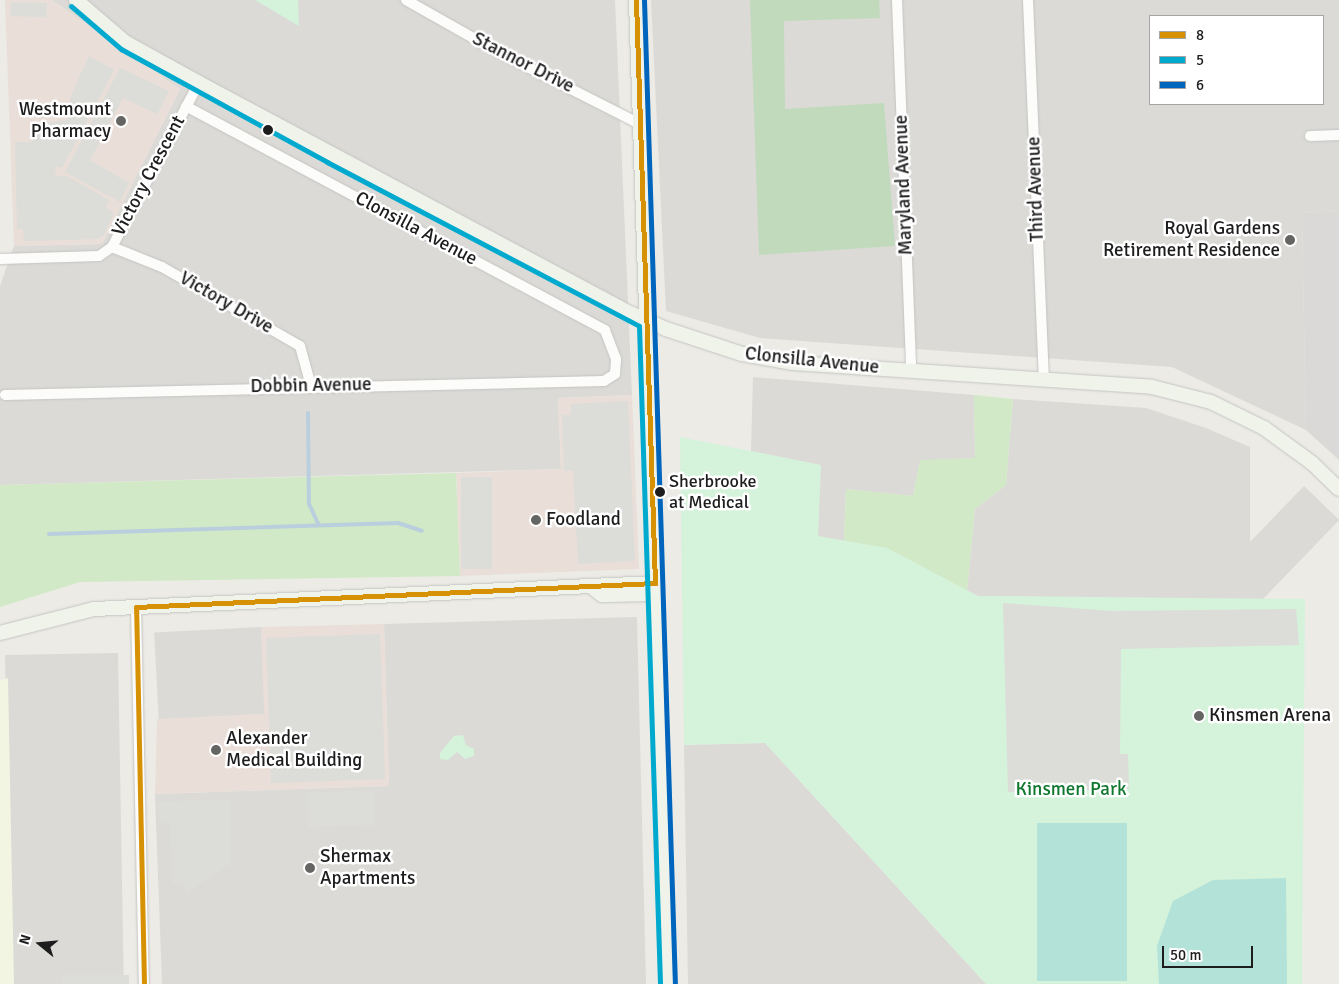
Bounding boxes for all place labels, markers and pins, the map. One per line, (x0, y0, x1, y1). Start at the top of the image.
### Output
place label: Westmount Pharmacy (19, 99, 111, 143)
marker: Westmount Pharmacy (115, 115, 127, 127)
unlabelled marker (263, 125, 273, 135)
place label: Royal Gardens Retirement Residence (1103, 218, 1280, 262)
marker: Royal Gardens Retirement Residence (1284, 234, 1296, 246)
place label: Sherbrooke at Medical (669, 471, 757, 514)
marker: Sherbrooke at Medical (655, 487, 665, 497)
place label: Foodland (546, 509, 621, 531)
marker: Foodland (530, 514, 542, 526)
place label: Kinsmen Arena (1209, 705, 1331, 727)
marker: Kinsmen Arena (1193, 710, 1205, 722)
place label: Alexander Medical Building (226, 728, 362, 772)
marker: Alexander Medical Building (210, 744, 222, 756)
place label: Shermax Apartments (320, 846, 415, 890)
marker: Shermax Apartments (304, 862, 316, 874)

